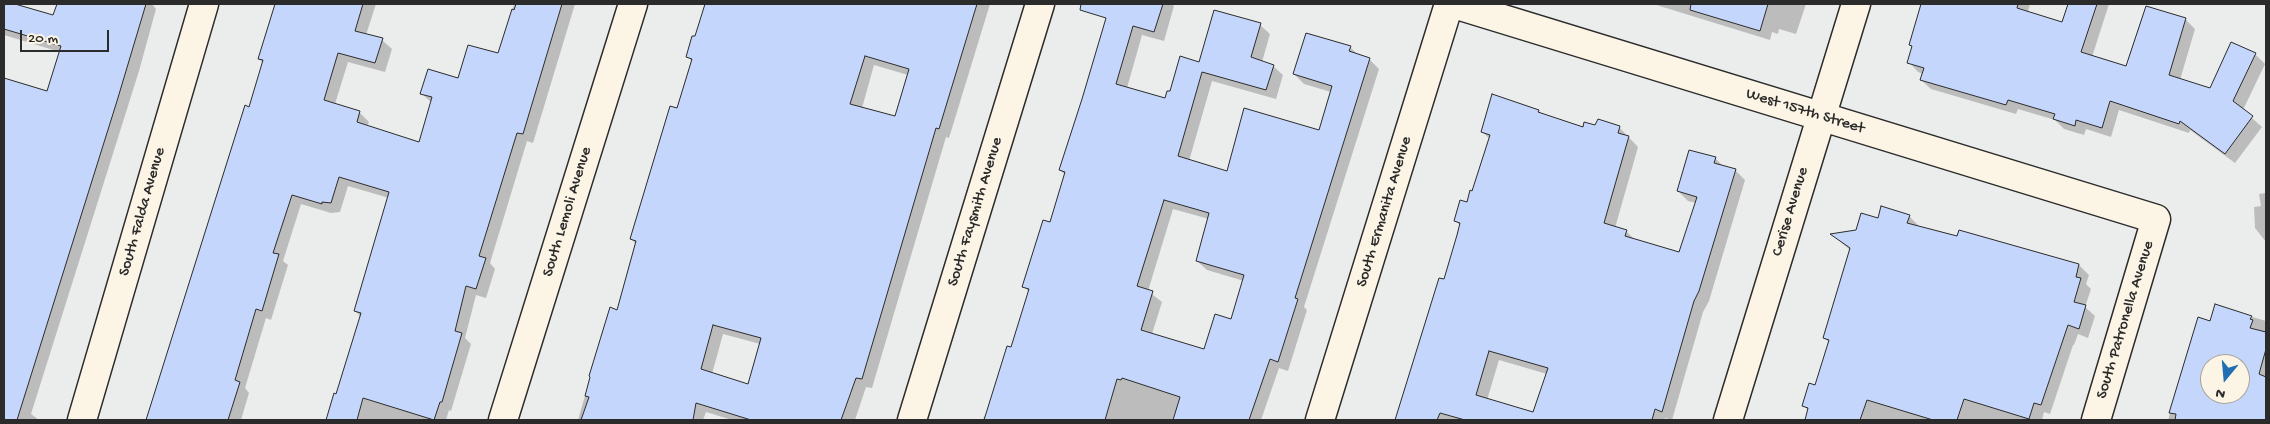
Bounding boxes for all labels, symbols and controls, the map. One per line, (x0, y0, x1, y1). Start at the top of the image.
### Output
scale bar (22, 20, 111, 52)
text: 20 m (28, 30, 58, 48)
street label: West 157th Street (1743, 85, 1867, 139)
street label: South Ermanita Avenue (1353, 134, 1417, 290)
street label: South Faysmith Avenue (944, 135, 1008, 289)
street label: South Falda Avenue (115, 145, 171, 279)
street label: South Lemoli Avenue (539, 145, 597, 279)
street label: Cerise Avenue (1768, 165, 1814, 259)
street label: South Patronella Avenue (2093, 239, 2159, 401)
north arrow (2200, 354, 2250, 404)
text: N (2214, 383, 2228, 402)

